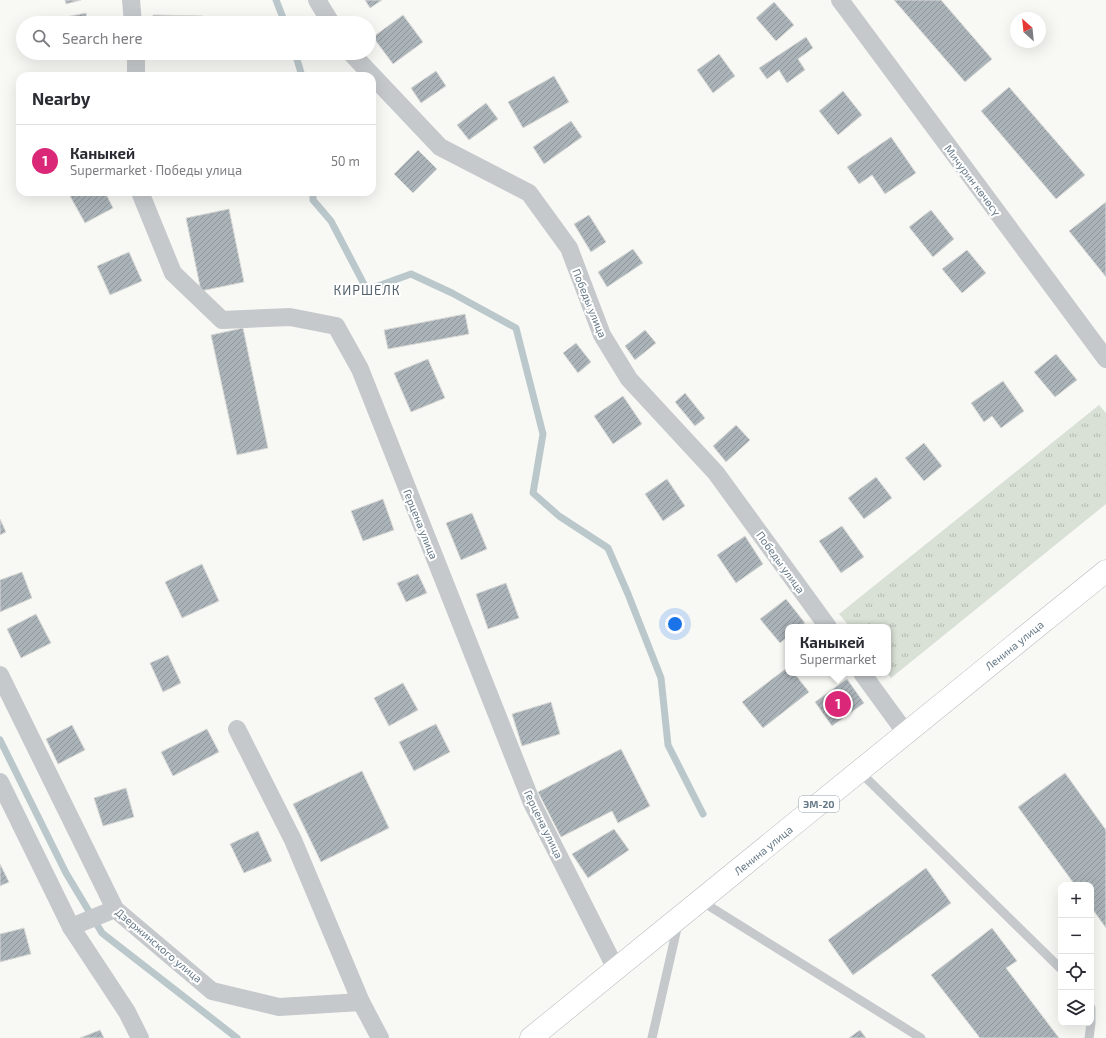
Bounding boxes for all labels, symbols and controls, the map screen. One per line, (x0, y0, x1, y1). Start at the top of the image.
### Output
north arrow (1010, 12, 1046, 48)
search box (16, 16, 376, 60)
icon: search (30, 27, 52, 49)
text: Search here (62, 29, 143, 47)
text: Nearby (32, 88, 90, 108)
street label: Мичурин көчөсү (941, 142, 1004, 219)
text: Каныкей (70, 144, 135, 162)
text: 1 (42, 153, 48, 169)
text: 50 m (331, 153, 360, 169)
text: Supermarket · Победы улица (70, 162, 242, 178)
street label: Победы улица (569, 267, 610, 340)
district label: КИРШЕЛК (333, 282, 401, 298)
street label: Герцена улица (400, 487, 441, 561)
street label: Победы улица (753, 528, 808, 596)
your location (665, 614, 685, 634)
street label: Ленина улица (982, 617, 1047, 673)
popup (785, 624, 891, 676)
text: Каныкей (800, 633, 865, 651)
text: Supermarket (800, 651, 876, 667)
pin: 1 (825, 689, 851, 719)
street label: Герцена улица (521, 788, 566, 861)
road number: ЭМ-20 (799, 796, 839, 812)
street label: Ленина улица (731, 822, 796, 878)
map controls (1058, 882, 1094, 1026)
button: + (1058, 882, 1094, 918)
street label: Дзержинского улица (112, 905, 205, 986)
button: − (1058, 918, 1094, 954)
button: locate (1058, 954, 1094, 990)
button: layers (1058, 990, 1094, 1026)

